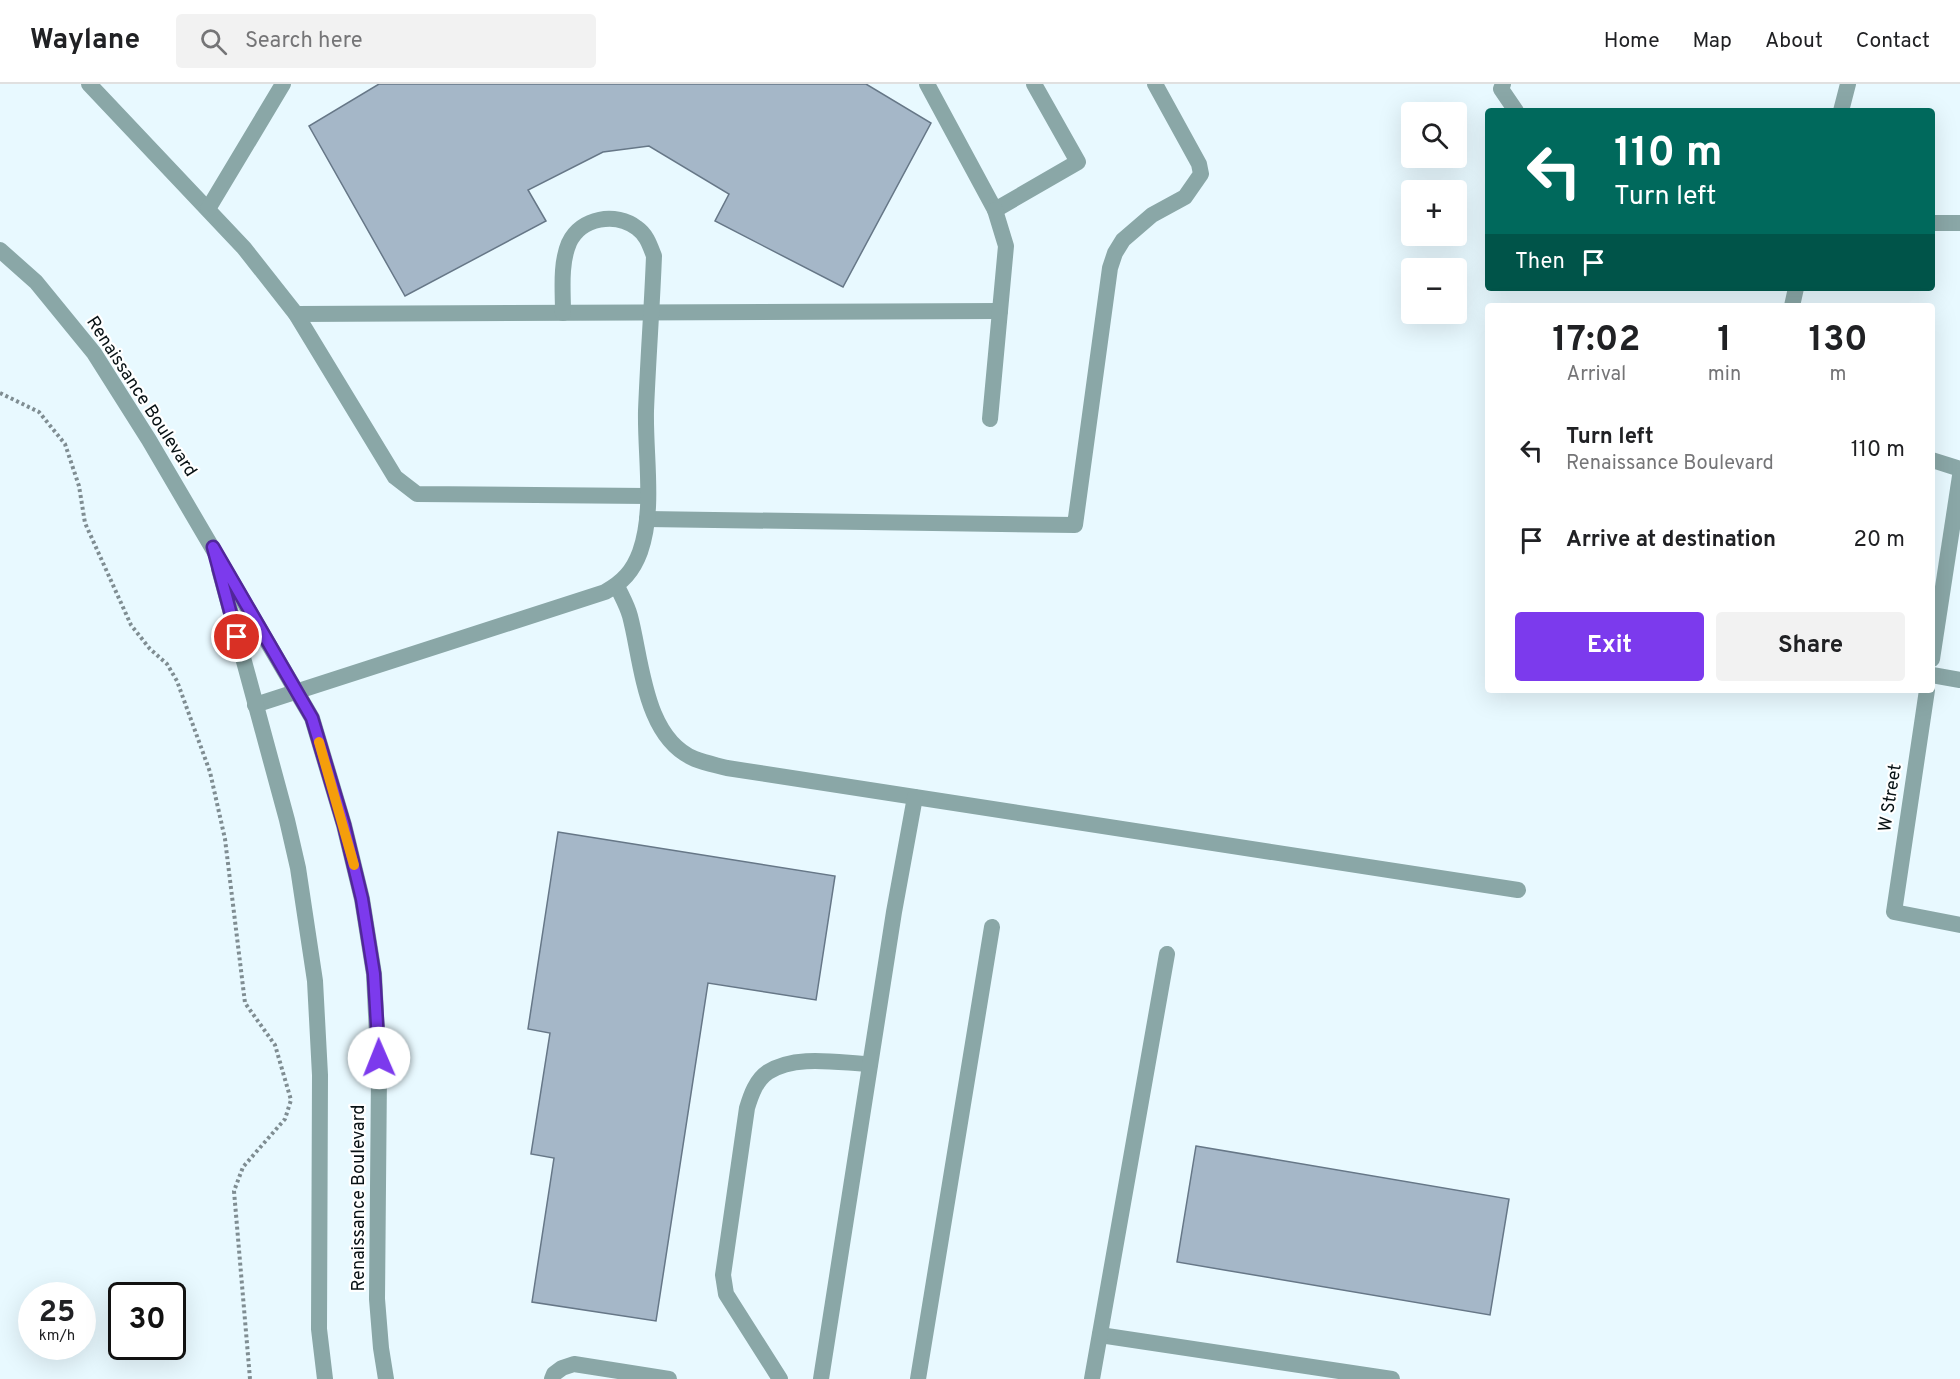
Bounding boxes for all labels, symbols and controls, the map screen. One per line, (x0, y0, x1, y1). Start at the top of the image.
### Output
search box (176, 14, 596, 68)
text: Waylane (30, 23, 140, 59)
icon: search (197, 25, 230, 58)
text: Search here (245, 28, 363, 55)
text: Home (1604, 28, 1660, 55)
text: Map (1693, 28, 1732, 55)
text: About (1765, 28, 1823, 55)
text: Contact (1856, 28, 1930, 55)
map controls (1401, 102, 1467, 324)
button: search (1401, 102, 1467, 168)
text: 110 m (1614, 128, 1723, 181)
icon: left (1515, 132, 1593, 210)
button: + (1401, 180, 1467, 246)
text: Turn left (1614, 180, 1716, 214)
icon: arrive (1577, 246, 1610, 279)
text: Then (1515, 249, 1565, 276)
button: − (1401, 258, 1467, 324)
street label: Renaissance Boulevard (80, 312, 202, 482)
text: 17:02 (1552, 318, 1641, 364)
text: 1 (1717, 318, 1732, 364)
text: 130 (1809, 318, 1868, 364)
text: Arrival (1567, 362, 1626, 388)
text: min (1708, 362, 1741, 388)
text: m (1830, 362, 1847, 388)
text: Turn left (1566, 424, 1654, 451)
icon: left (1515, 434, 1548, 467)
text: 110 m (1851, 437, 1905, 464)
text: Renaissance Boulevard (1566, 451, 1774, 477)
icon: arrive (1515, 524, 1548, 557)
text: Arrive at destination (1566, 527, 1776, 554)
text: 20 m (1854, 527, 1905, 554)
pin (211, 611, 262, 662)
button: Exit (1515, 612, 1704, 681)
button: Share (1716, 612, 1905, 681)
icon: arrive (220, 620, 253, 653)
street label: W Street (1874, 762, 1908, 834)
position arrow (347, 1026, 411, 1090)
street label: Renaissance Boulevard (348, 1105, 371, 1291)
speed limit sign: 30 (108, 1282, 186, 1360)
text: 25 (39, 1295, 75, 1332)
text: km/h (39, 1327, 75, 1346)

